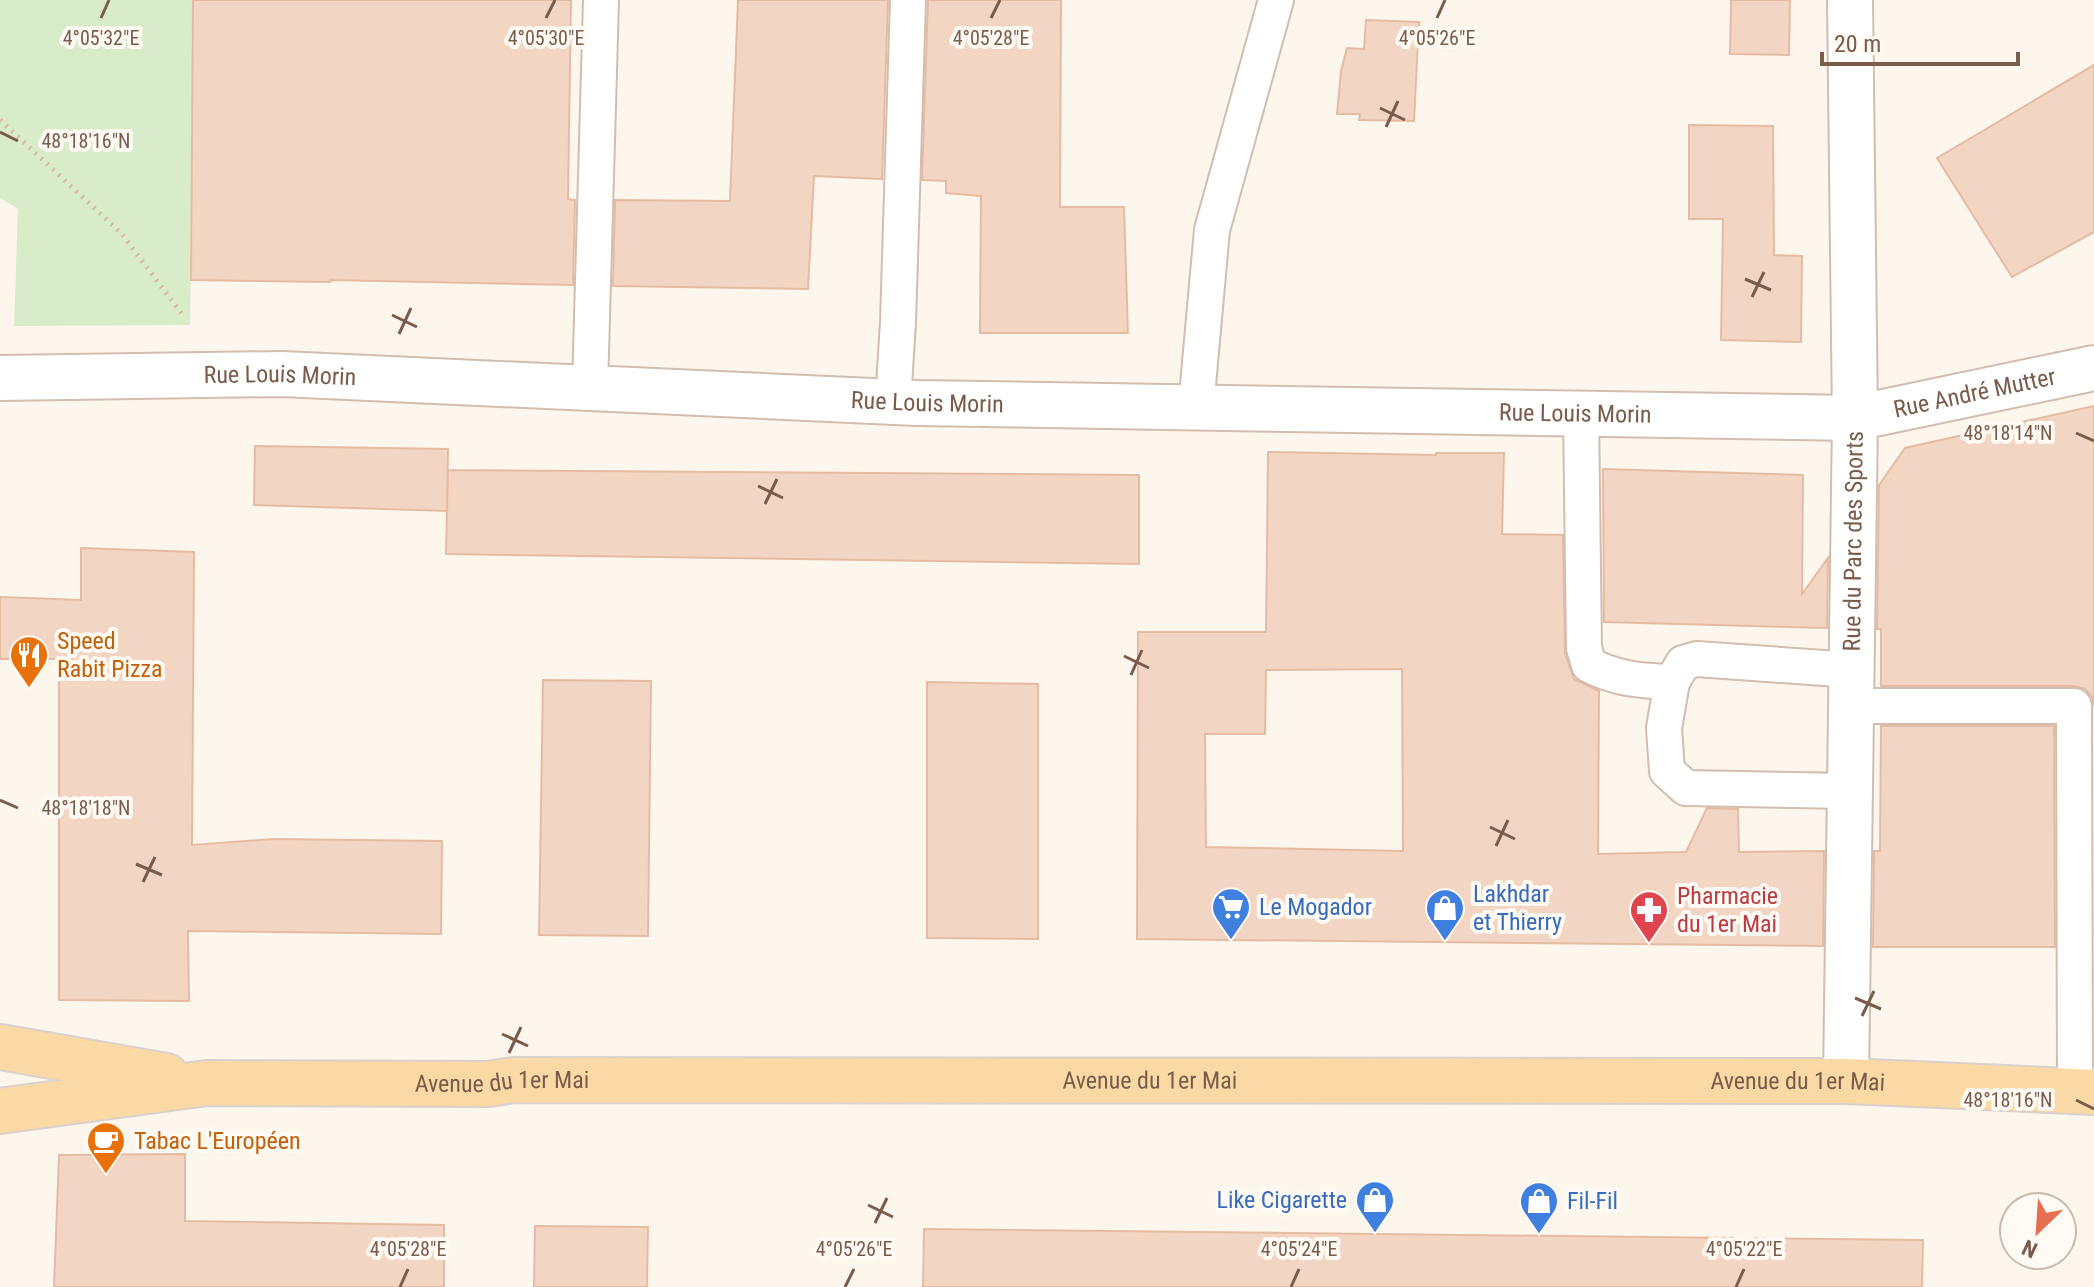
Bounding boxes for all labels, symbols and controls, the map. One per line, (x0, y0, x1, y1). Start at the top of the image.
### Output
scale bar (1822, 16, 2018, 66)
text: 4°05'32"E (63, 26, 139, 50)
text: 4°05'30"E (508, 26, 584, 50)
text: 4°05'28"E (953, 26, 1029, 50)
text: 4°05'26"E (1399, 26, 1475, 50)
text: 20 m (1834, 30, 1881, 58)
text: 48°18'16"N (41, 129, 131, 153)
street label: Rue Louis Morin (203, 360, 357, 391)
street label: Rue André Mutter (1891, 362, 2058, 424)
street label: Rue Louis Morin (850, 386, 1004, 418)
street label: Rue Louis Morin (1499, 398, 1652, 429)
text: 48°18'14"N (1963, 421, 2053, 445)
street label: Rue du Parc des Sports (1838, 431, 1869, 651)
place label: Speed Rabit Pizza (57, 627, 163, 683)
restaurant icon: Speed Rabit Pizza (8, 634, 50, 689)
text: 48°18'18"N (41, 796, 131, 820)
place label: Lakhdar et Thierry (1473, 880, 1562, 936)
place label: Pharmacie du 1er Mai (1677, 882, 1778, 938)
supermarket icon: Le Mogador (1210, 886, 1252, 941)
shop icon: Lakhdar et Thierry (1424, 887, 1466, 942)
pharmacy icon: Pharmacie du 1er Mai (1628, 889, 1670, 944)
place label: Le Mogador (1259, 893, 1372, 921)
street label: Avenue du 1er Mai (415, 1066, 589, 1098)
street label: Avenue du 1er Mai (1062, 1066, 1237, 1095)
street label: Avenue du 1er Mai (1710, 1067, 1886, 1097)
text: 48°18'16"N (1963, 1088, 2053, 1112)
cafe icon: Tabac L'Européen (85, 1120, 127, 1175)
place label: Tabac L'Européen (134, 1127, 301, 1155)
shop icon: Like Cigarette (1354, 1179, 1396, 1234)
shop icon: Fil-Fil (1518, 1180, 1560, 1235)
place label: Like Cigarette (1217, 1186, 1347, 1214)
place label: Fil-Fil (1567, 1187, 1618, 1215)
north arrow (1998, 1191, 2078, 1271)
text: N (2018, 1234, 2041, 1263)
text: 4°05'28"E (370, 1237, 446, 1261)
text: 4°05'26"E (816, 1237, 892, 1261)
text: 4°05'24"E (1261, 1237, 1337, 1261)
text: 4°05'22"E (1706, 1237, 1782, 1261)

